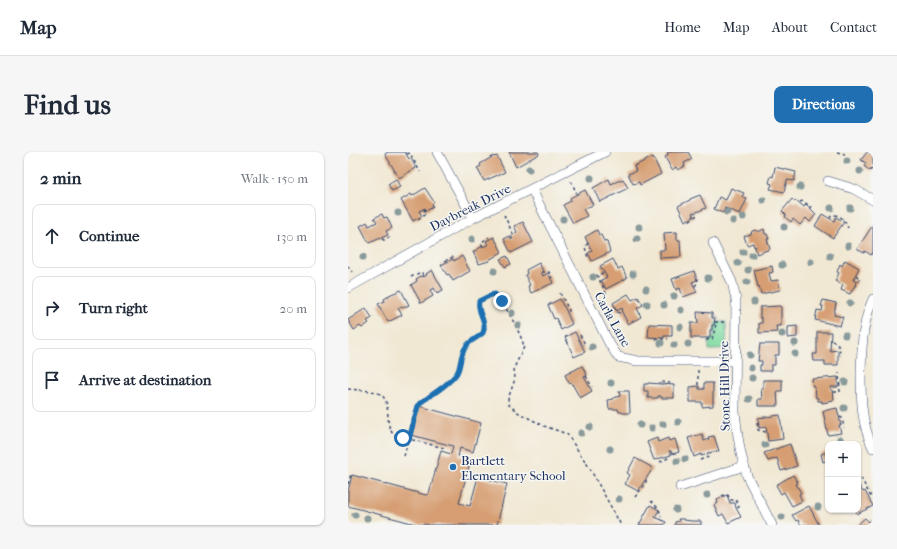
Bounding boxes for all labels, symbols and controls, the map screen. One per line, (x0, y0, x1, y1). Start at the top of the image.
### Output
text: Map (20, 17, 56, 39)
text: Home (664, 19, 701, 36)
text: Map (723, 19, 750, 36)
text: About (772, 19, 808, 36)
text: Contact (830, 19, 877, 36)
button: Directions (774, 86, 873, 123)
text: Find us (24, 88, 111, 121)
text: 2 min (40, 168, 81, 188)
text: Walk · 150 m (241, 171, 308, 186)
street label: Daybreak Drive (427, 180, 514, 234)
icon: ahead (41, 225, 63, 247)
text: Continue (79, 227, 139, 245)
text: 130 m (276, 229, 307, 244)
street label: Carla Lane (591, 289, 634, 350)
route end (493, 292, 511, 310)
icon: right (41, 297, 63, 319)
text: Turn right (79, 299, 148, 317)
text: 20 m (280, 301, 307, 316)
street label: Stone Hill Drive (716, 340, 733, 431)
icon: arrive (41, 369, 63, 391)
text: Arrive at destination (79, 371, 211, 389)
route start (394, 429, 412, 447)
map controls (825, 441, 861, 513)
button: + (825, 441, 861, 477)
place label: Bartlett Elementary School (461, 453, 566, 483)
marker: Bartlett Elementary School (448, 462, 458, 472)
button: − (825, 477, 861, 513)

